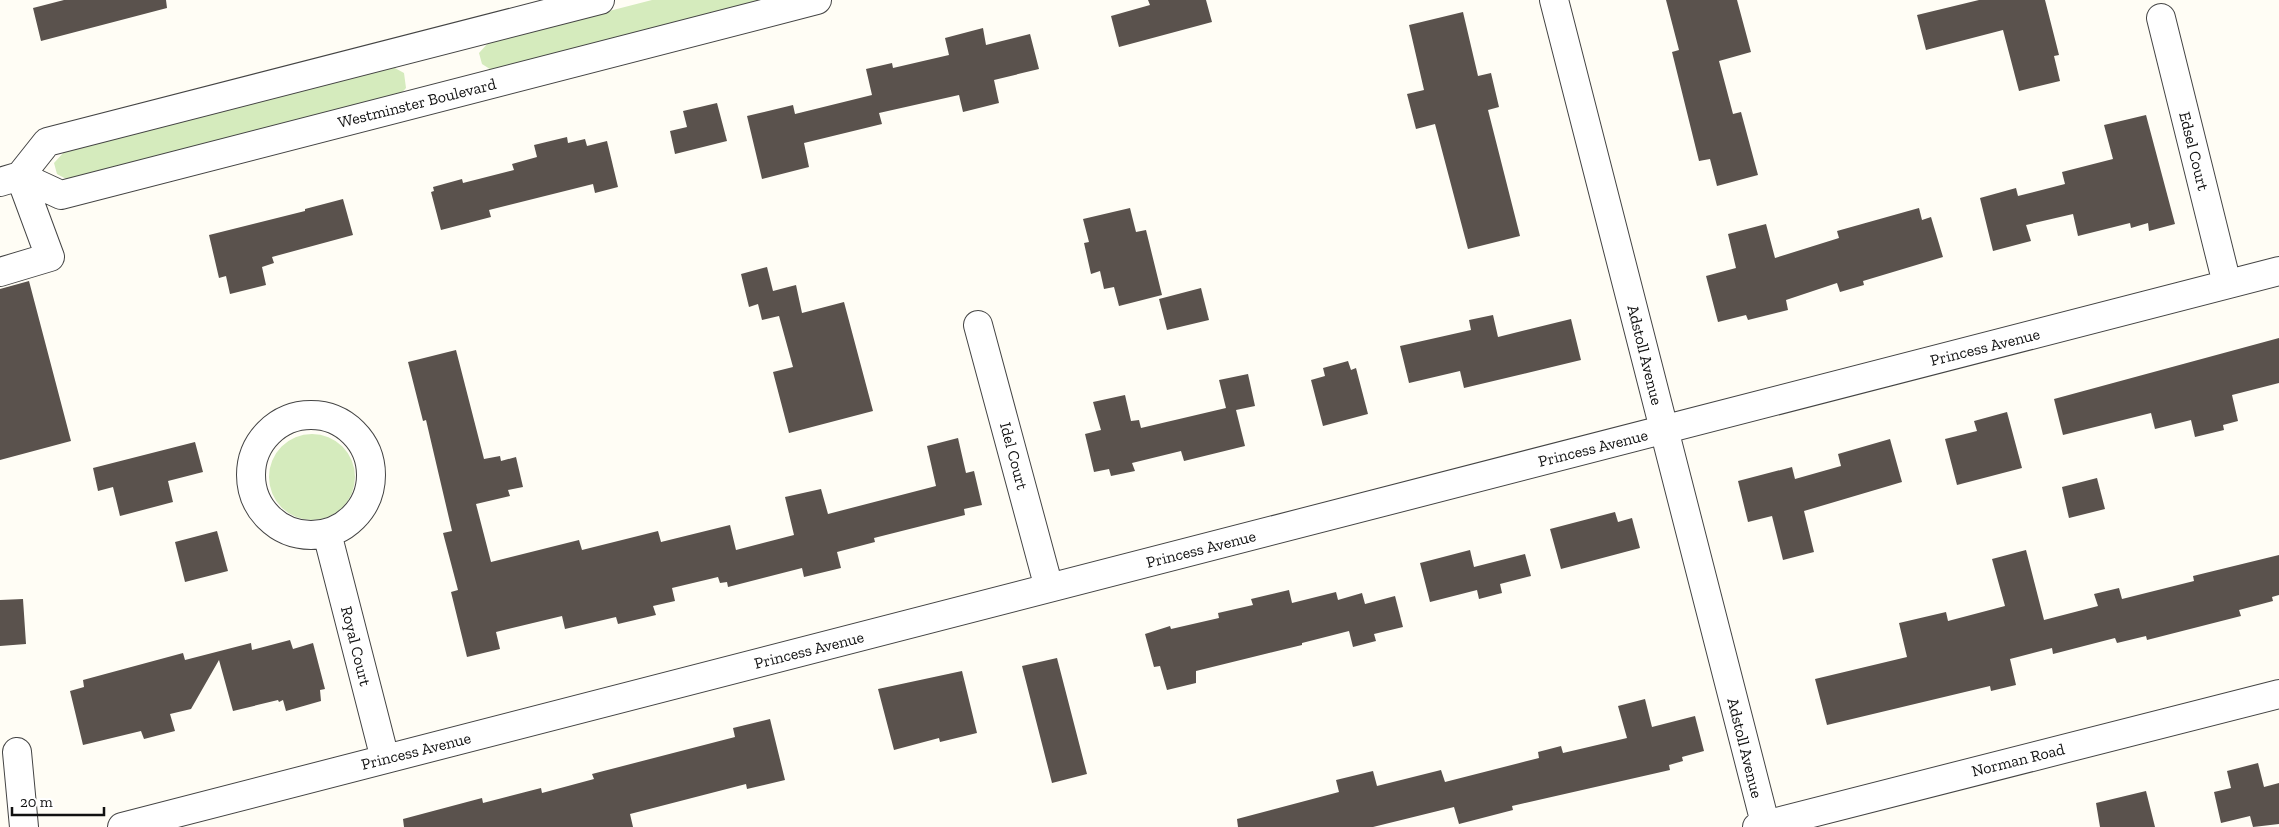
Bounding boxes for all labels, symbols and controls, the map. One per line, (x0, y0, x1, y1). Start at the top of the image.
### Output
street label: Westminster Boulevard (336, 74, 498, 132)
street label: Edsel Court (2175, 110, 2213, 193)
street label: Adstoll Avenue (1623, 303, 1667, 407)
street label: Princess Avenue (1928, 324, 2042, 370)
street label: Idel Court (996, 420, 1032, 492)
street label: Princess Avenue (1536, 425, 1650, 471)
street label: Princess Avenue (1144, 526, 1258, 572)
street label: Royal Court (337, 604, 375, 688)
street label: Princess Avenue (752, 627, 866, 673)
street label: Adstoll Avenue (1723, 696, 1767, 800)
street label: Princess Avenue (359, 728, 473, 774)
street label: Norman Road (1970, 739, 2067, 781)
scale bar (12, 784, 105, 816)
text: 20 m (20, 793, 53, 811)

